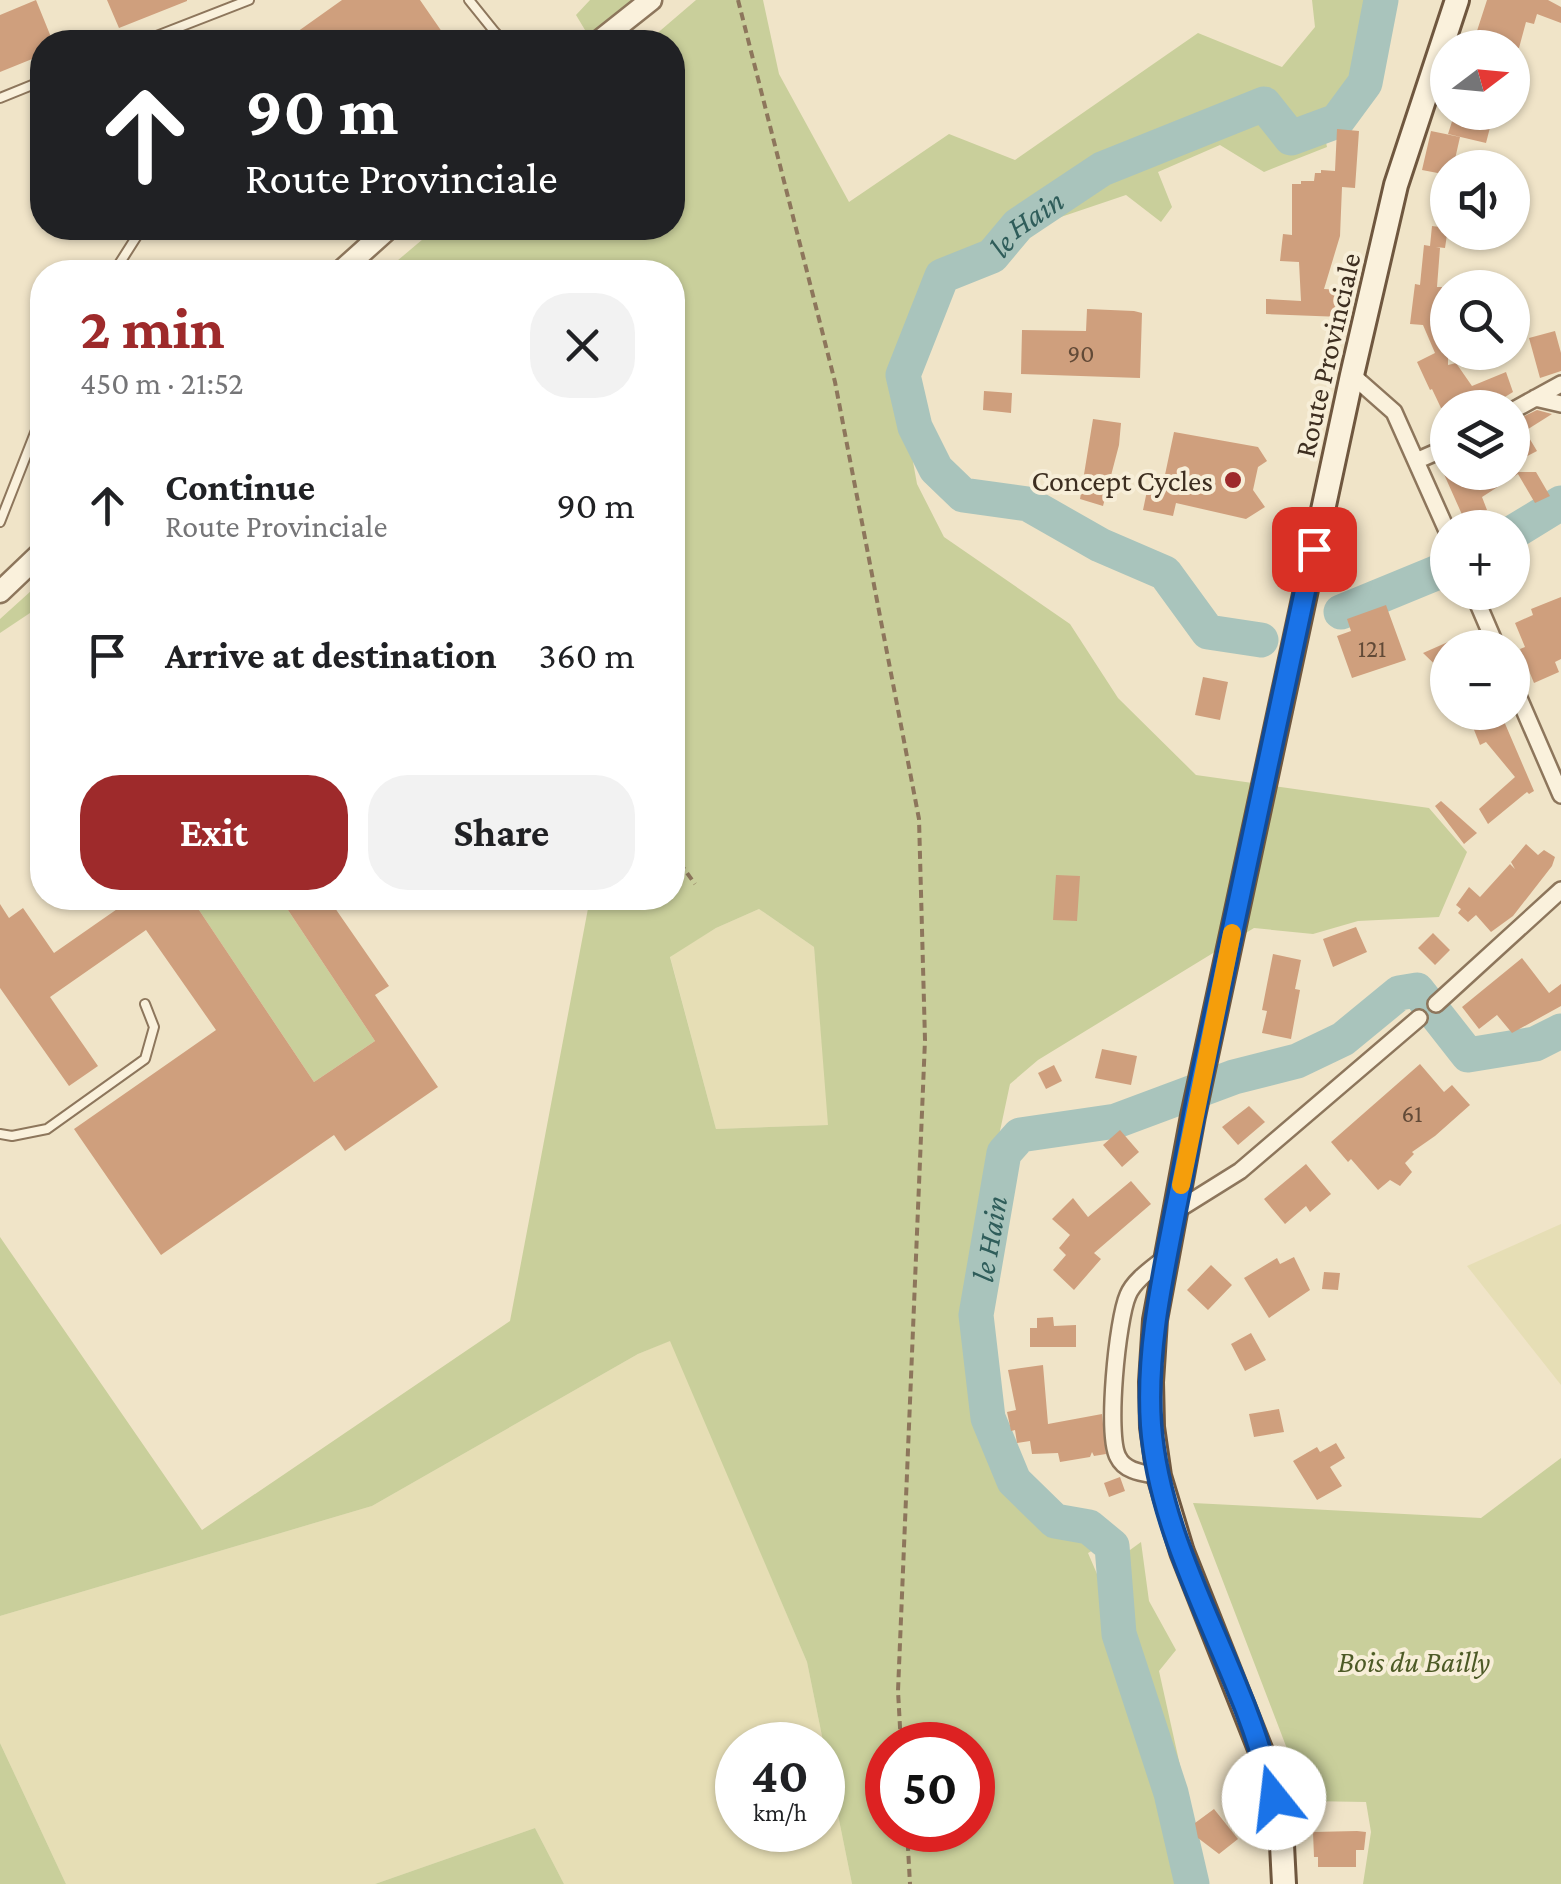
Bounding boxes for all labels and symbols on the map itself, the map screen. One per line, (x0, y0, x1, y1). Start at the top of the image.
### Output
north arrow (1430, 30, 1530, 130)
water label: le Hain (981, 182, 1070, 264)
street label: Route Provinciale (1287, 250, 1367, 460)
house number: 90 (1068, 340, 1094, 367)
place label: Concept Cycles (1031, 464, 1213, 498)
marker: Concept Cycles (1222, 469, 1244, 491)
pin (1272, 507, 1357, 592)
house number: 121 (1358, 635, 1386, 662)
house number: 61 (1402, 1100, 1423, 1127)
water label: le Hain (964, 1193, 1014, 1284)
park label: Bois du Bailly (1338, 1645, 1490, 1679)
speed limit sign: 50 (865, 1722, 995, 1852)
position arrow (1222, 1746, 1326, 1850)

